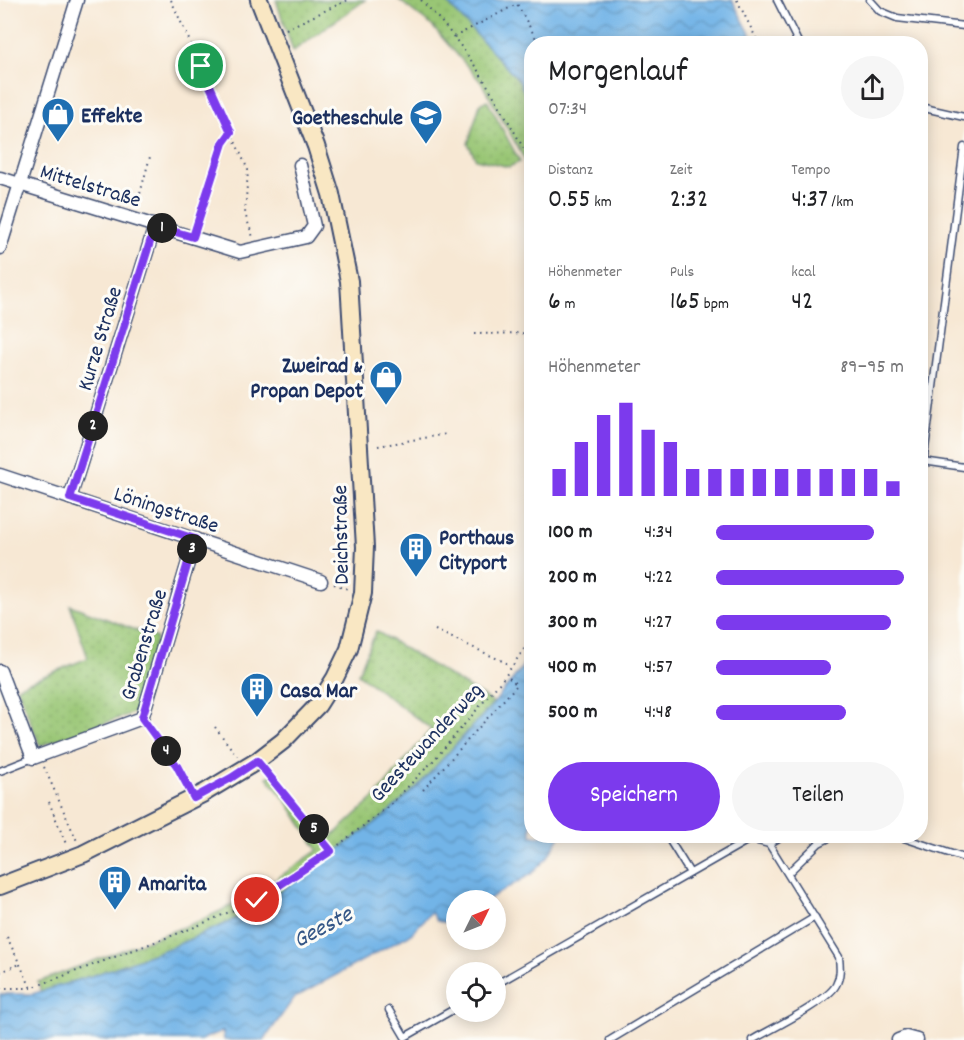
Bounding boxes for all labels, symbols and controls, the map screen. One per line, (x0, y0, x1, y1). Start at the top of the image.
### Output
pin (175, 40, 226, 91)
icon: arrive (184, 49, 217, 82)
text: Morgenlauf (548, 50, 688, 97)
button: share (841, 56, 904, 119)
shop icon: Effekte (40, 96, 76, 143)
text: 07:34 (548, 96, 587, 124)
school or university icon: Goetheschule (408, 98, 444, 145)
place label: Effekte (81, 102, 143, 133)
place label: Goetheschule (292, 104, 403, 135)
street label: Mittelstraße (36, 157, 144, 217)
text: Distanz (548, 159, 593, 182)
text: Zeit (670, 159, 693, 182)
text: Tempo (791, 159, 830, 182)
text: 0.55 (548, 182, 591, 219)
text: 2:32 (670, 182, 708, 219)
text: 4:37 (791, 182, 828, 219)
text: km (591, 191, 612, 214)
text: /km (828, 191, 854, 214)
pin: 1 (147, 213, 177, 243)
text: 1 (160, 216, 164, 239)
text: Höhenmeter (548, 261, 622, 284)
text: Puls (670, 261, 694, 284)
text: kcal (791, 261, 816, 284)
street label: Kurze Straße (71, 283, 132, 395)
text: 6 (548, 284, 561, 321)
text: 165 (670, 284, 700, 321)
text: 42 (791, 284, 813, 321)
text: m (561, 293, 575, 316)
text: bpm (700, 293, 729, 316)
place label: Zweirad & Propan Depot (250, 352, 364, 408)
text: Höhenmeter (548, 354, 640, 382)
text: 89–95 m (840, 354, 904, 382)
shop icon: Zweirad & Propan Depot (368, 359, 404, 406)
pin: 2 (78, 411, 108, 441)
text: 2 (90, 414, 97, 437)
street label: Löningstraße (109, 480, 222, 543)
street label: Deichstraße (326, 485, 359, 585)
text: 100 m (548, 519, 593, 547)
text: 4:34 (644, 519, 673, 547)
place label: Porthaus Cityport (439, 524, 514, 580)
building icon: Porthaus Cityport (398, 531, 434, 578)
pin: 3 (177, 534, 207, 564)
text: 3 (188, 537, 196, 560)
text: 200 m (548, 564, 597, 592)
text: 4:22 (644, 564, 673, 592)
street label: Grabenstraße (114, 586, 177, 705)
text: 300 m (548, 609, 597, 637)
text: 4:27 (644, 609, 672, 637)
text: 400 m (548, 654, 596, 682)
text: 4:57 (644, 654, 673, 682)
building icon: Casa Mar (239, 671, 275, 718)
place label: Casa Mar (280, 677, 358, 708)
street label: Geestewanderweg (364, 677, 491, 810)
text: 500 m (548, 699, 597, 727)
text: 4:48 (644, 699, 672, 727)
pin: 4 (151, 736, 181, 766)
text: 4 (163, 739, 169, 762)
button: Speichern (548, 762, 720, 831)
button: Teilen (732, 762, 904, 831)
pin: 5 (299, 814, 329, 844)
text: 5 (310, 817, 318, 840)
building icon: Amarita (97, 864, 133, 911)
place label: Amarita (138, 870, 207, 901)
pin (231, 874, 282, 925)
icon: check (240, 883, 273, 916)
north arrow (446, 890, 506, 950)
map controls (446, 890, 506, 1022)
water label: Geeste (288, 898, 360, 958)
button: locate (446, 962, 506, 1022)

